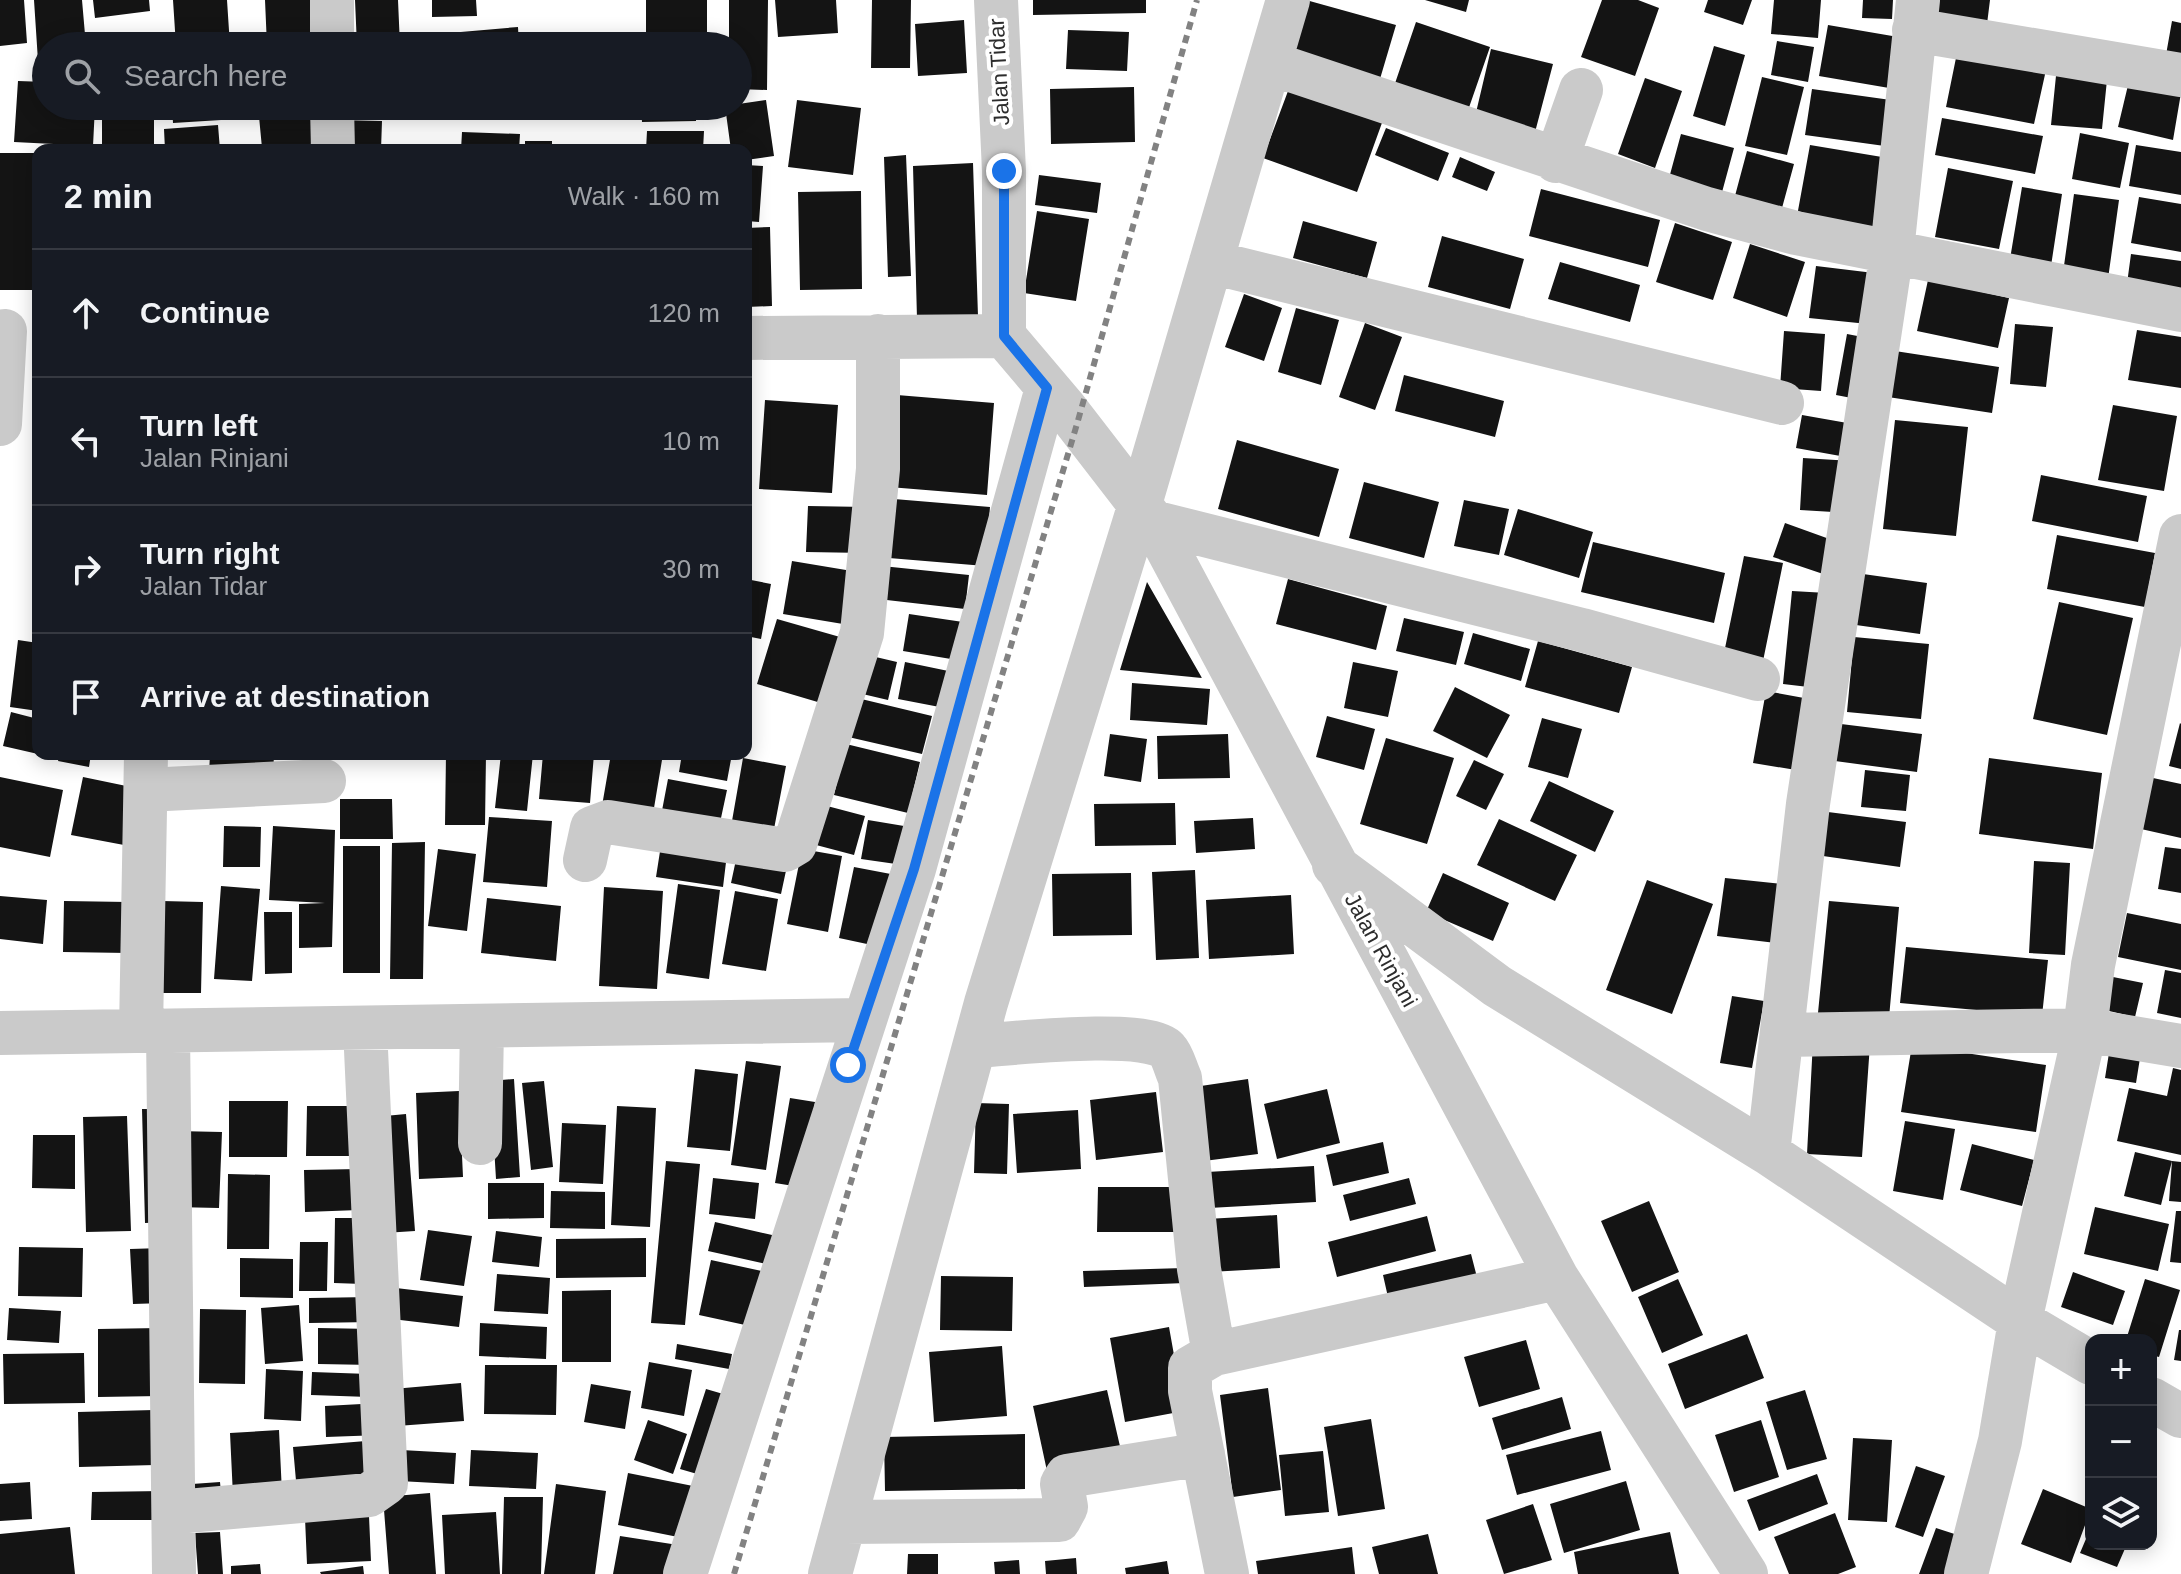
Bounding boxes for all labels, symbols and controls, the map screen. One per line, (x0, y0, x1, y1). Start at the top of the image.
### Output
street label: Jalan Tidar (984, 18, 1014, 126)
search box (32, 32, 752, 120)
icon: search (60, 54, 104, 98)
text: Search here (124, 59, 287, 92)
route end (986, 153, 1022, 189)
text: 2 min (64, 177, 153, 215)
text: Walk · 160 m (568, 181, 720, 211)
icon: ahead (64, 291, 108, 335)
text: Continue (140, 296, 270, 329)
text: 120 m (648, 298, 720, 328)
text: Turn left (140, 409, 258, 442)
icon: left (64, 419, 108, 463)
text: 10 m (662, 426, 720, 456)
text: Jalan Rinjani (140, 443, 289, 473)
text: Turn right (140, 537, 279, 570)
icon: right (64, 547, 108, 591)
text: 30 m (662, 554, 720, 584)
text: Jalan Tidar (140, 571, 267, 601)
icon: arrive (64, 675, 108, 719)
text: Arrive at destination (140, 680, 430, 713)
street label: Jalan Rinjani (1340, 889, 1422, 1011)
route start (830, 1047, 866, 1083)
map controls (2085, 1334, 2157, 1550)
button: + (2085, 1334, 2157, 1406)
button: − (2085, 1406, 2157, 1478)
button: layers (2085, 1478, 2157, 1550)

